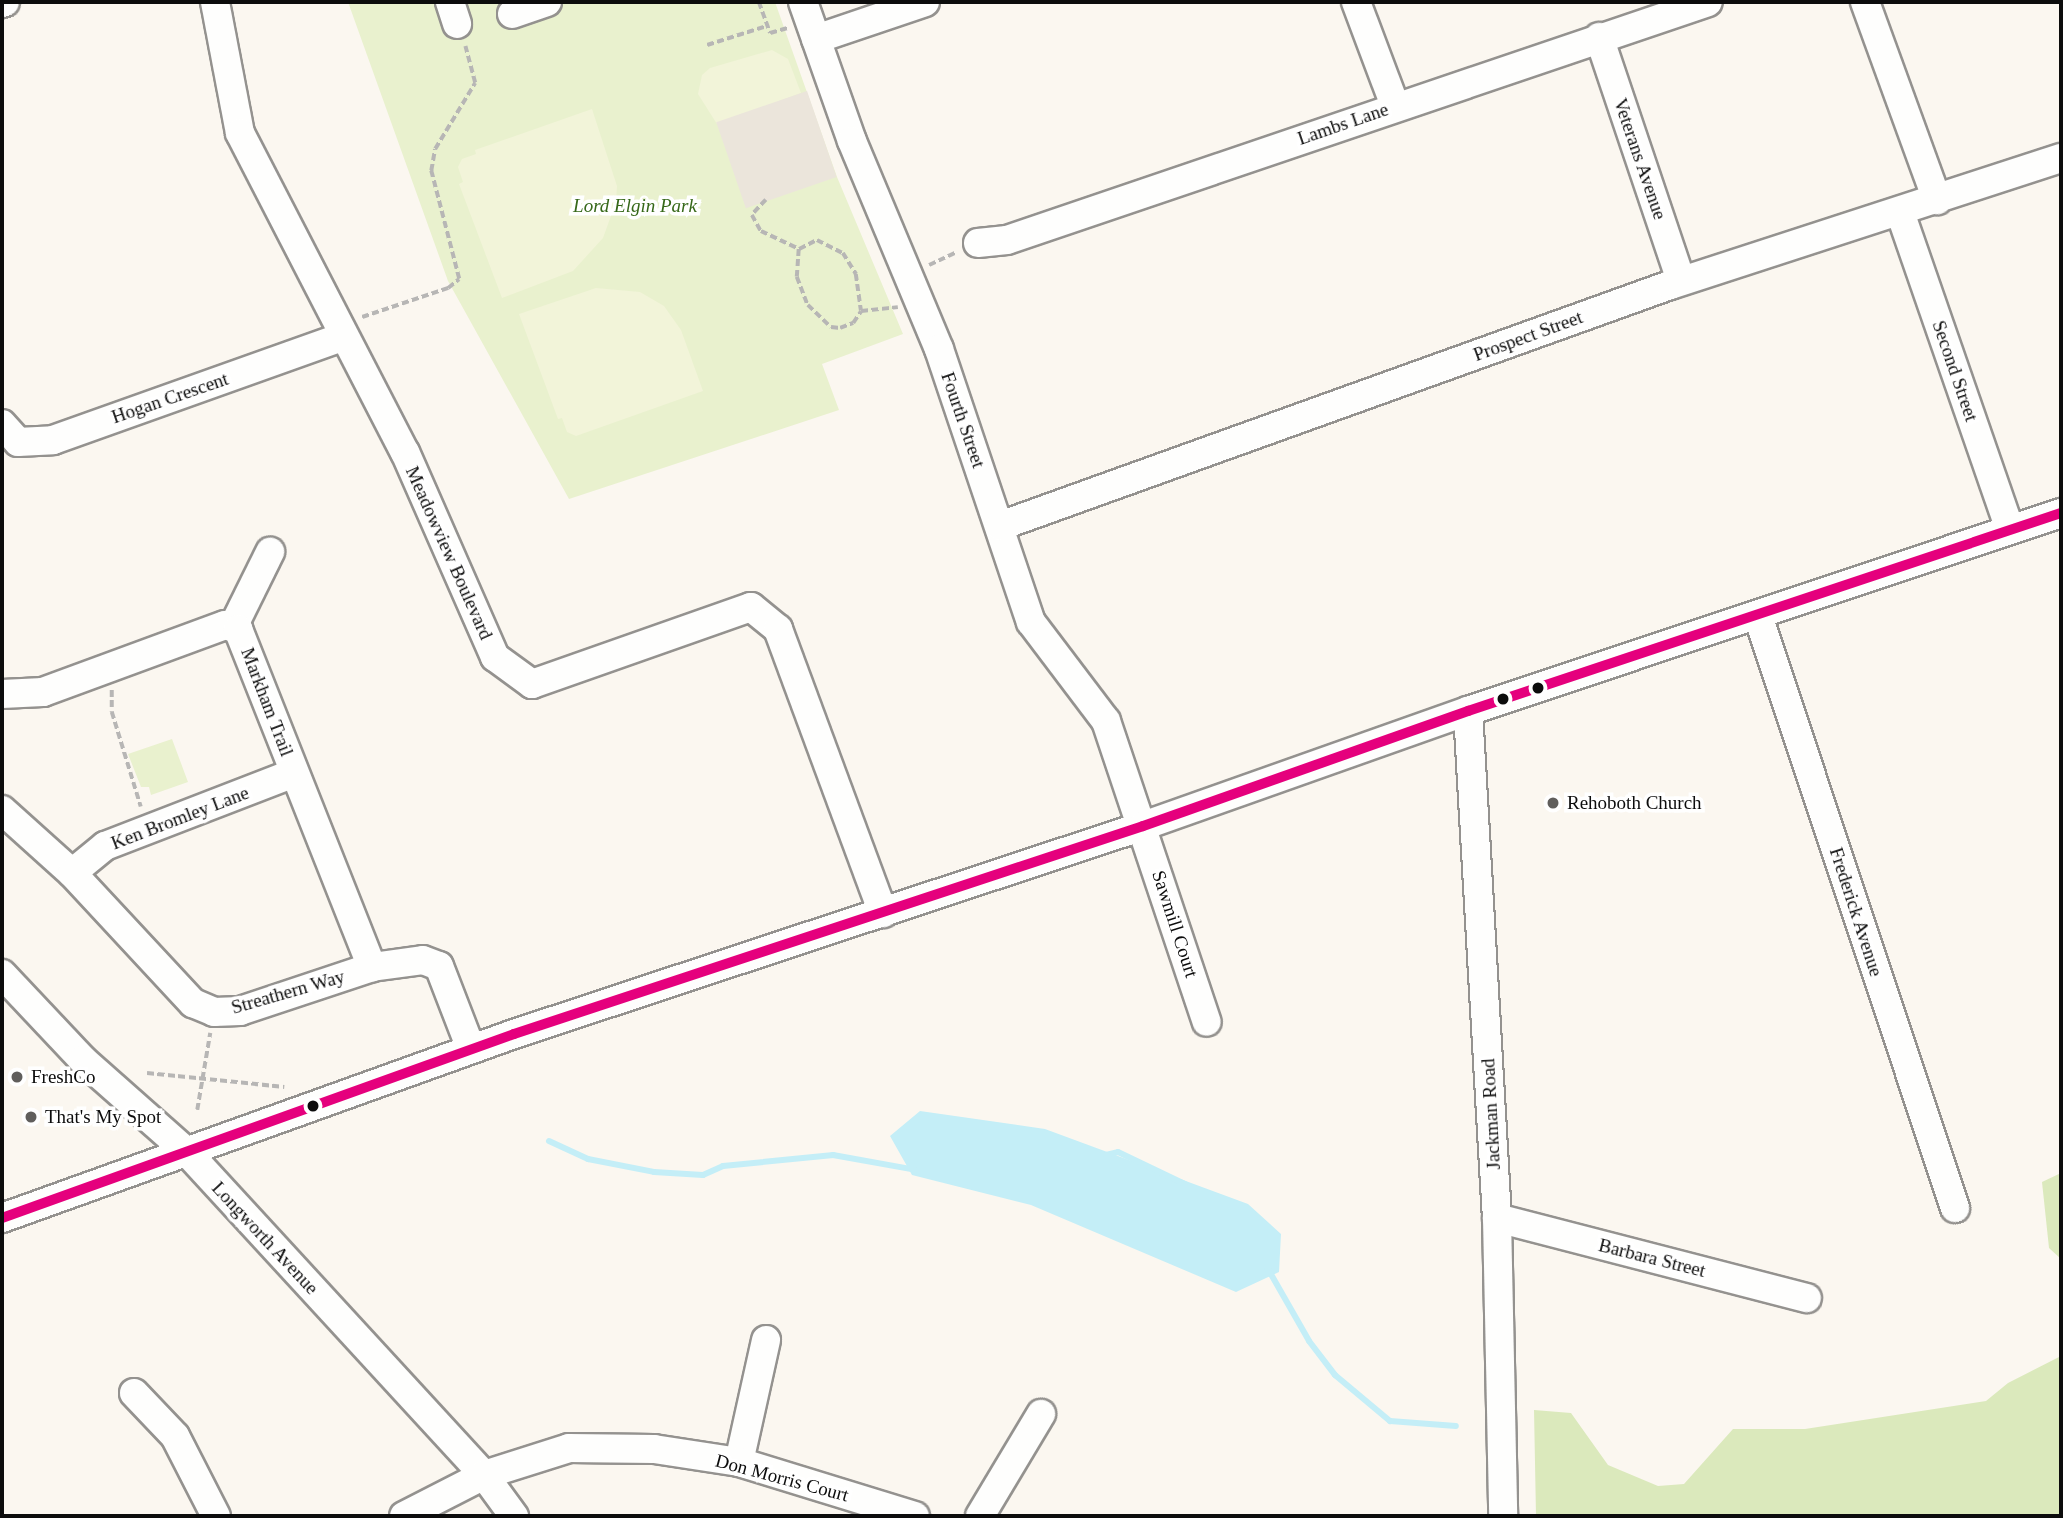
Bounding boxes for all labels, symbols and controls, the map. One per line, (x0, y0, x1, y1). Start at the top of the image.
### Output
street label: Veterans Avenue (1608, 95, 1672, 223)
street label: Lambs Lane (1295, 98, 1391, 150)
park label: Lord Elgin Park (573, 195, 697, 217)
street label: Prospect Street (1470, 306, 1586, 366)
street label: Second Street (1927, 318, 1983, 424)
street label: Hogan Crescent (109, 367, 231, 429)
street label: Fourth Street (936, 369, 990, 471)
street label: Meadowview Boulevard (400, 463, 498, 643)
street label: Markham Trail (236, 644, 298, 760)
unlabelled marker (1531, 681, 1545, 695)
unlabelled marker (1496, 692, 1510, 706)
street label: Ken Bromley Lane (108, 781, 252, 855)
place label: Rehoboth Church (1567, 792, 1702, 814)
marker: Rehoboth Church (1545, 795, 1561, 811)
street label: Frederick Avenue (1824, 844, 1888, 980)
street label: Sawmill Court (1147, 868, 1203, 980)
street label: Streathern Way (229, 965, 347, 1019)
street label: Jackman Road (1477, 1058, 1505, 1170)
place label: FreshCo (31, 1066, 95, 1088)
marker: FreshCo (9, 1069, 25, 1085)
unlabelled marker (306, 1099, 320, 1113)
place label: That's My Spot (45, 1106, 161, 1128)
marker: That's My Spot (23, 1109, 39, 1125)
street label: Longworth Avenue (207, 1177, 323, 1299)
street label: Barbara Street (1596, 1234, 1708, 1282)
street label: Don Morris Court (713, 1449, 851, 1507)

